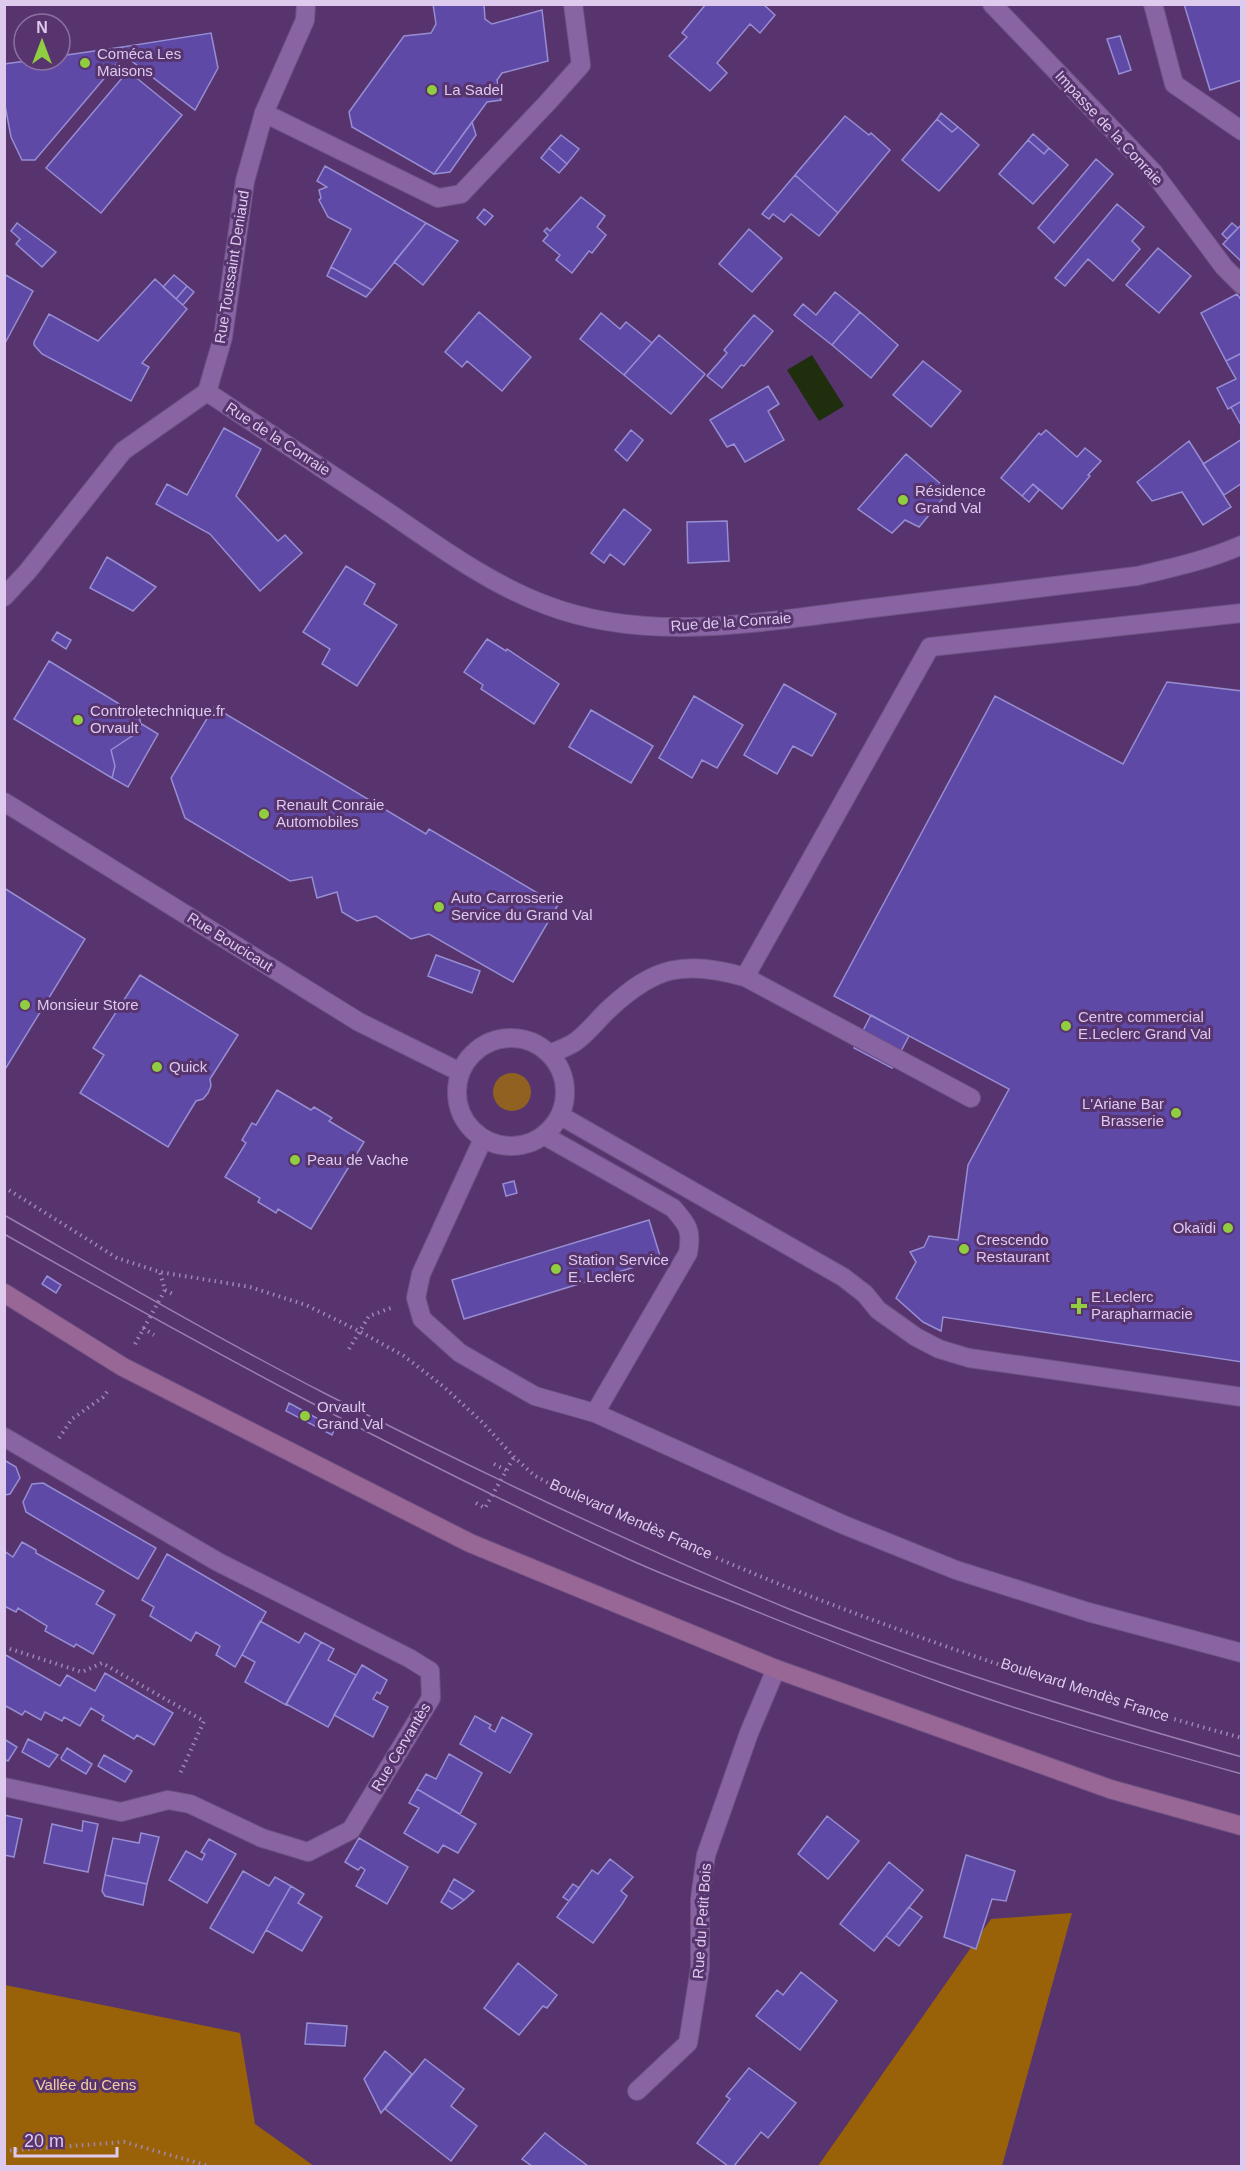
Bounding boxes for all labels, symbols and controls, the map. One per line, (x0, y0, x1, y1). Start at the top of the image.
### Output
north arrow (12, 12, 72, 72)
text: N (36, 19, 48, 36)
place label: Coméca Les Maisons (97, 45, 181, 79)
marker: Coméca Les Maisons (78, 56, 92, 70)
street label: Impasse de la Conraie (1052, 67, 1167, 188)
place label: La Sadel (444, 81, 503, 98)
marker: La Sadel (425, 83, 439, 97)
street label: Rue Toussaint Deniaud (211, 189, 252, 345)
street label: Rue de la Conraie (223, 399, 334, 479)
place label: Résidence Grand Val (915, 482, 986, 516)
marker: Résidence Grand Val (896, 493, 910, 507)
street label: Rue de la Conraie (670, 609, 792, 634)
place label: Controletechnique.fr Orvault (90, 702, 225, 736)
marker: Controletechnique.fr Orvault (71, 713, 85, 727)
place label: Renault Conraie Automobiles (276, 796, 384, 830)
marker: Renault Conraie Automobiles (257, 807, 271, 821)
place label: Auto Carrosserie Service du Grand Val (451, 889, 592, 923)
marker: Auto Carrosserie Service du Grand Val (432, 900, 446, 914)
street label: Rue Boucicaut (184, 909, 277, 975)
place label: Monsieur Store (37, 996, 139, 1013)
marker: Monsieur Store (18, 998, 32, 1012)
place label: Centre commercial E.Leclerc Grand Val (1078, 1008, 1211, 1042)
marker: Centre commercial E.Leclerc Grand Val (1059, 1019, 1073, 1033)
place label: Quick (169, 1058, 208, 1075)
marker: Quick (150, 1060, 164, 1074)
place label: L'Ariane Bar Brasserie (1082, 1095, 1164, 1129)
marker: L'Ariane Bar Brasserie (1169, 1106, 1183, 1120)
place label: Peau de Vache (307, 1151, 408, 1168)
marker: Peau de Vache (288, 1153, 302, 1167)
place label: Okaïdi (1173, 1219, 1216, 1236)
marker: Okaïdi (1221, 1221, 1235, 1235)
place label: Crescendo Restaurant (976, 1231, 1050, 1265)
marker: Crescendo Restaurant (957, 1242, 971, 1256)
place label: Station Service E. Leclerc (568, 1251, 669, 1285)
marker: Station Service E. Leclerc (549, 1262, 563, 1276)
place label: E.Leclerc Parapharmacie (1091, 1288, 1193, 1322)
marker: E.Leclerc Parapharmacie (1072, 1299, 1086, 1313)
place label: Orvault Grand Val (317, 1398, 383, 1432)
marker: Orvault Grand Val (298, 1409, 312, 1423)
street label: Boulevard Mendès France (547, 1475, 715, 1562)
street label: Boulevard Mendès France (999, 1654, 1171, 1725)
street label: Rue Cervantès (368, 1699, 434, 1794)
street label: Rue du Petit Bois (689, 1863, 714, 1979)
park label: Vallée du Cens (36, 2076, 136, 2093)
scale bar (15, 2120, 117, 2158)
text: 20 m (24, 2131, 64, 2151)

